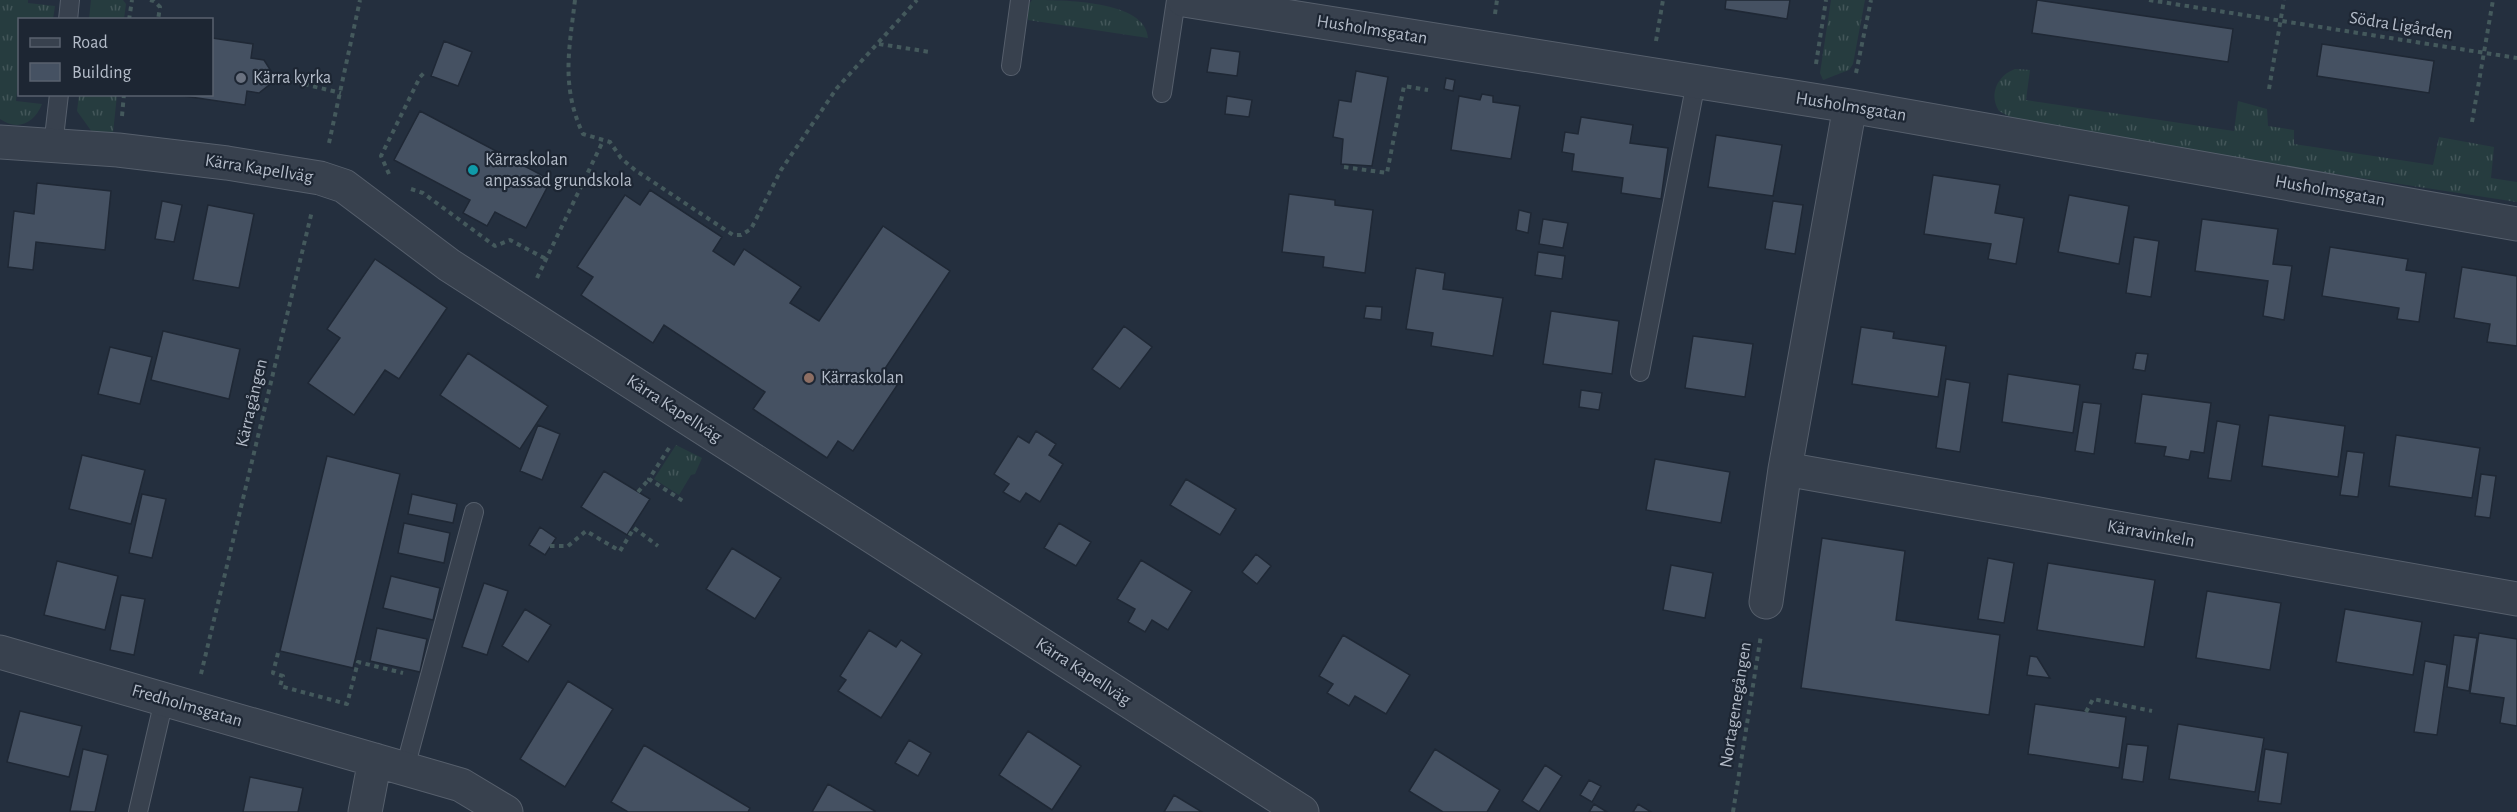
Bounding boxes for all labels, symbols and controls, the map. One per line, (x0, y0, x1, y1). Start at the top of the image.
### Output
street label: Södra Ligården (2348, 9, 2454, 43)
street label: Husholmsgatan (1315, 12, 1429, 48)
legend (18, 18, 213, 96)
text: Road (72, 34, 108, 52)
text: Building (72, 64, 132, 82)
place label: Kärra kyrka (253, 69, 331, 87)
marker: Kärra kyrka (234, 71, 248, 85)
street label: Husholmsgatan (1794, 89, 1908, 125)
place label: Kärraskolan anpassad grundskola (485, 151, 632, 190)
street label: Kärra Kapellväg (204, 152, 315, 186)
marker: Kärraskolan anpassad grundskola (466, 163, 480, 177)
street label: Husholmsgatan (2273, 172, 2387, 210)
street label: Kärragången (233, 357, 271, 449)
place label: Kärraskolan (821, 369, 904, 387)
marker: Kärraskolan (802, 371, 816, 385)
street label: Kärra Kapellväg (623, 372, 725, 446)
street label: Kärravinkeln (2106, 517, 2196, 551)
street label: Kärra Kapellväg (1032, 635, 1134, 709)
street label: Nortagenegången (1717, 641, 1755, 769)
street label: Fredholmsgatan (130, 682, 244, 730)

